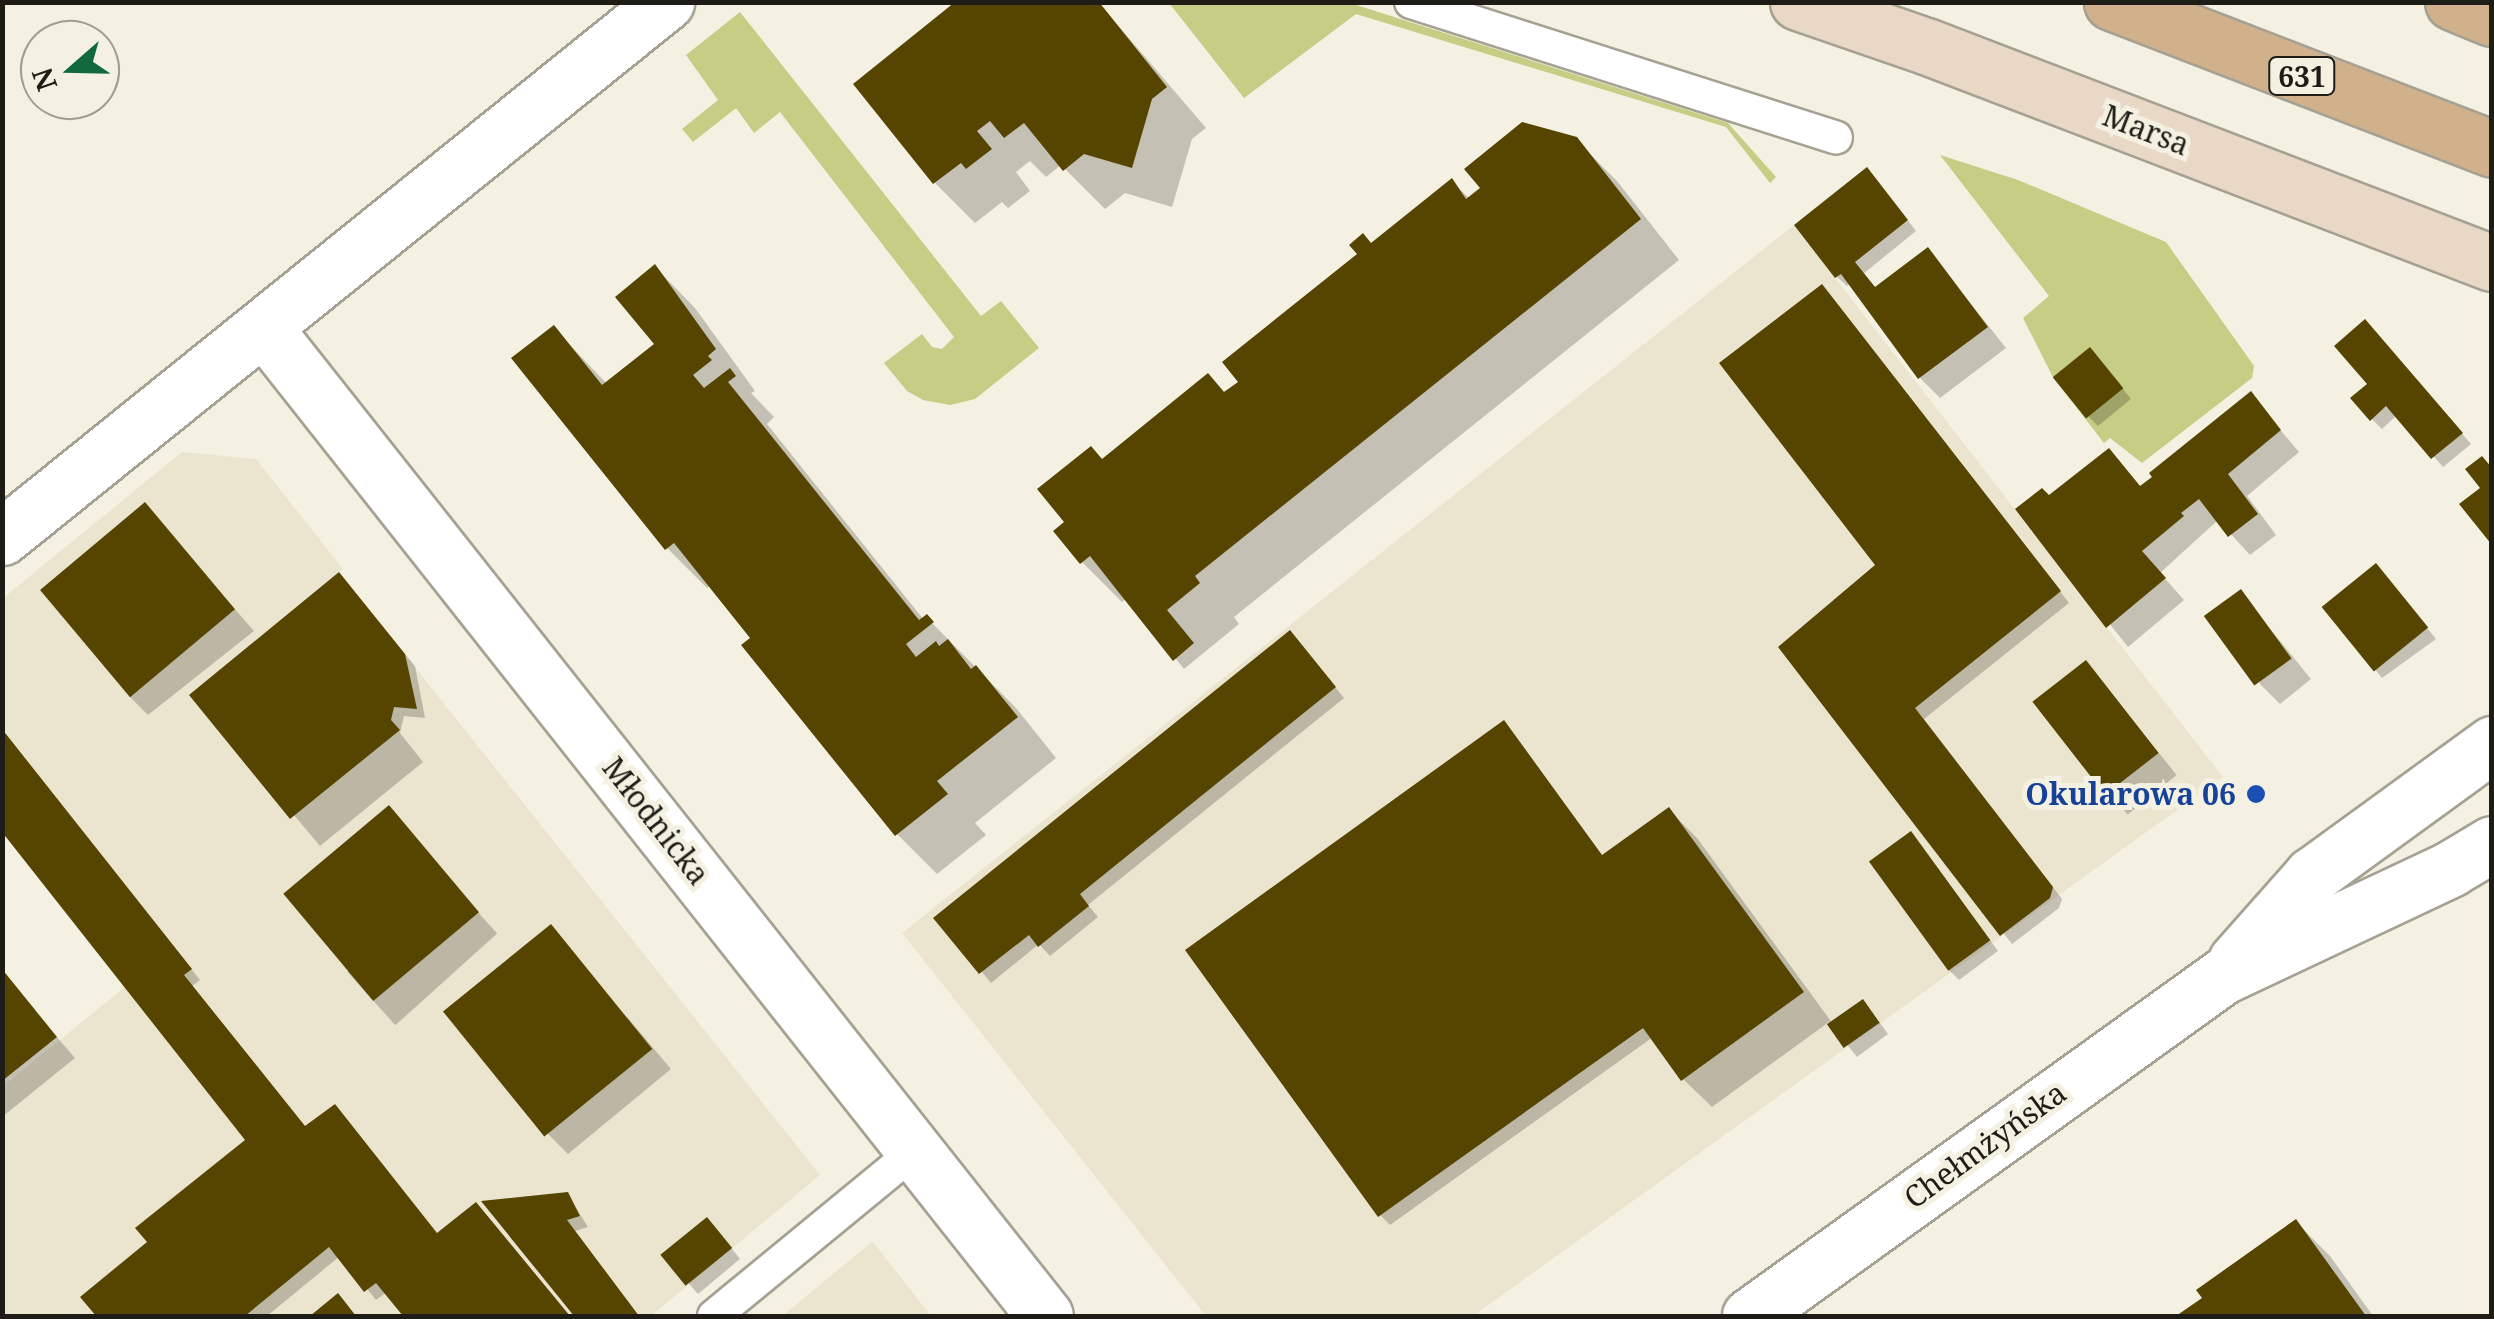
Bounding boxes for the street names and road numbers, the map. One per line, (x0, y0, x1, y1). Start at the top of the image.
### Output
road number: 631 (2267, 53, 2337, 99)
street label: Marsa (2098, 97, 2194, 163)
street label: Młodnicka (595, 750, 717, 892)
street label: Chełmżyńska (1897, 1074, 2073, 1216)

